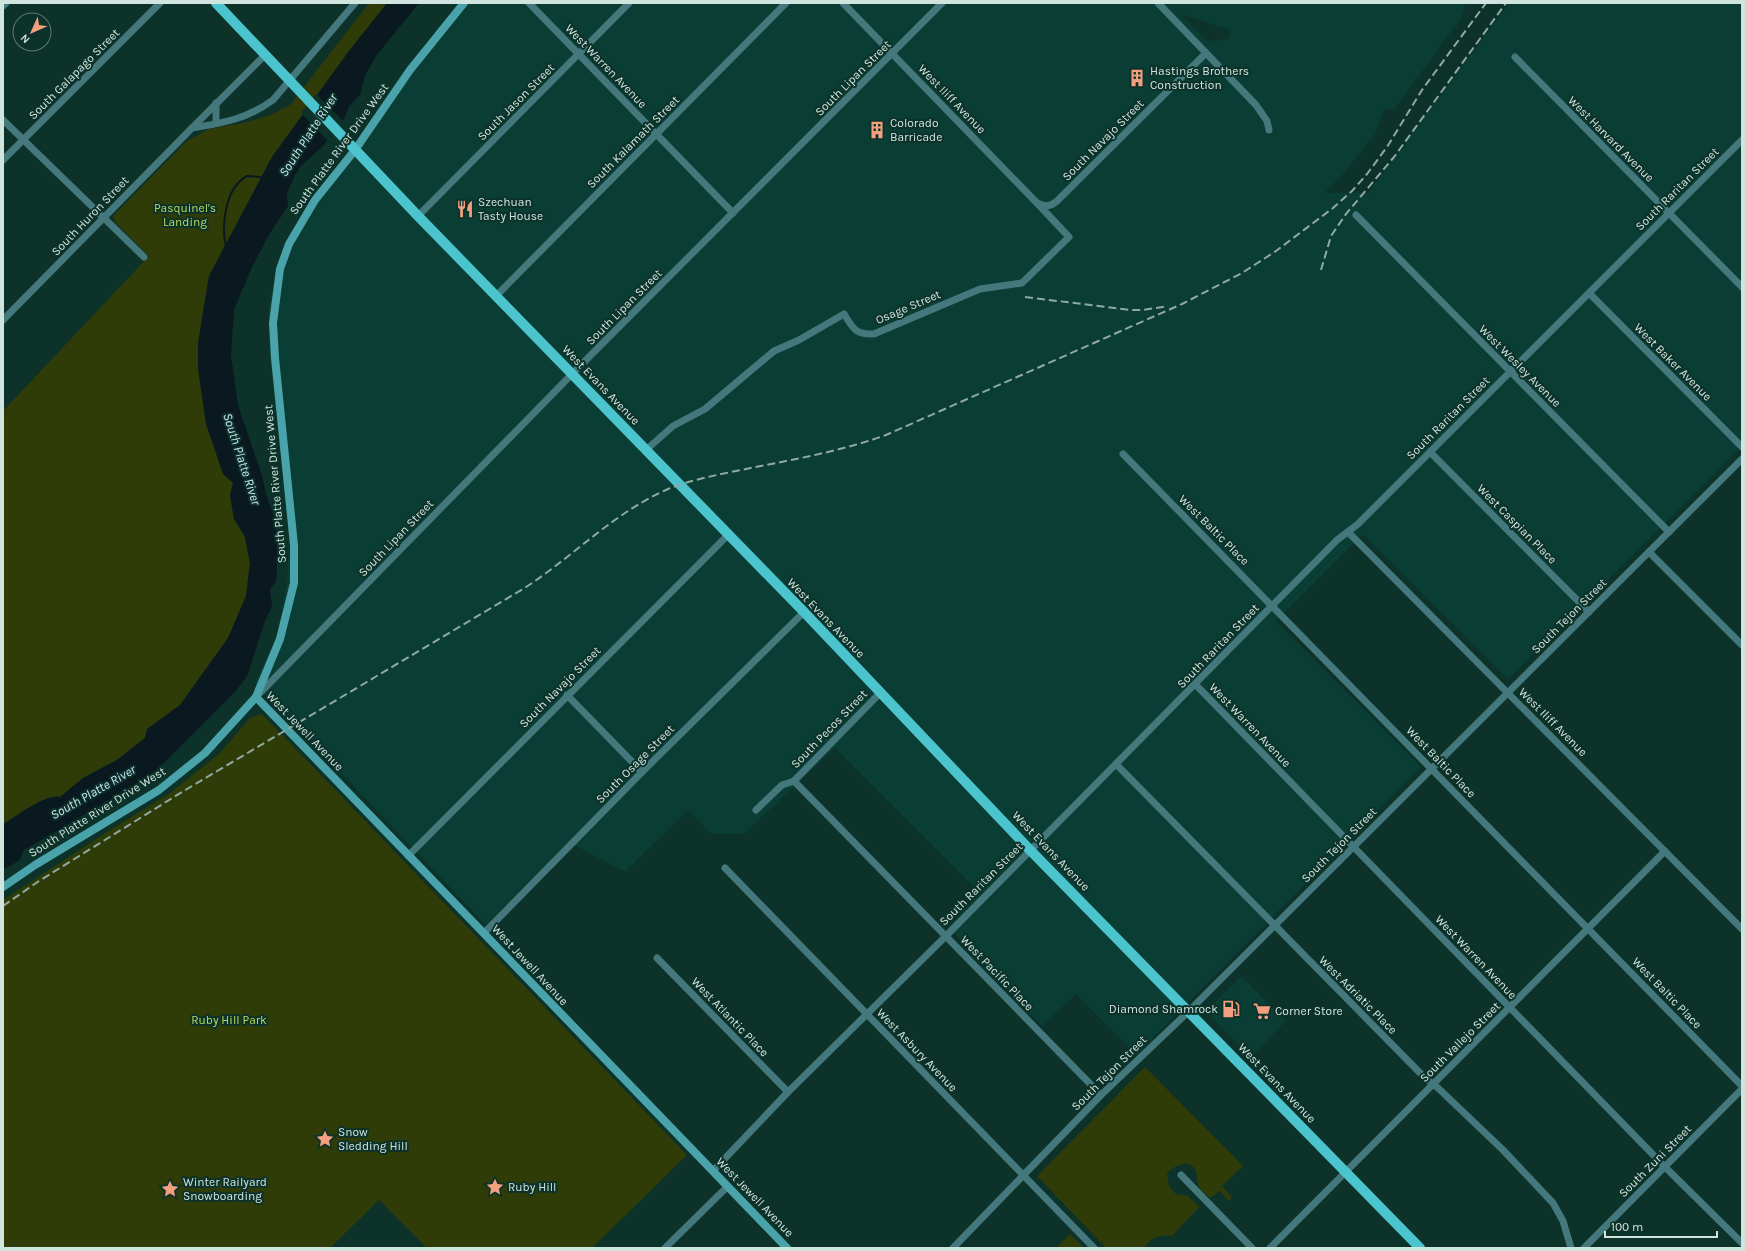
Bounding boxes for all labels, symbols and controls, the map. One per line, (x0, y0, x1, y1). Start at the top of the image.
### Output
north arrow (12, 12, 52, 52)
street label: West Warren Avenue (562, 21, 650, 111)
street label: South Galapago Street (26, 25, 123, 122)
text: N (18, 31, 33, 46)
street label: South Lipan Street (812, 37, 894, 119)
street label: South Jason Street (475, 60, 558, 143)
street label: West Iliff Avenue (915, 61, 989, 137)
place label: Hastings Brothers Construction (1150, 64, 1249, 92)
building icon: Hastings Brothers Construction (1127, 68, 1147, 88)
street label: South Platte River Drive West (287, 80, 392, 217)
water label: South Platte River (276, 90, 341, 179)
street label: South Kalamath Street (584, 93, 682, 191)
street label: West Harvard Avenue (1565, 93, 1657, 185)
street label: South Navajo Street (1059, 96, 1147, 184)
place label: Colorado Barricade (890, 116, 942, 144)
building icon: Colorado Barricade (867, 120, 887, 140)
street label: South Raritan Street (1633, 144, 1722, 233)
street label: South Huron Street (49, 173, 132, 259)
place label: Szechuan Tasty House (478, 195, 543, 223)
restaurant icon: Szechuan Tasty House (455, 199, 475, 219)
park label: Pasquinel's Landing (154, 201, 216, 229)
street label: South Lipan Street (583, 266, 665, 348)
street label: Osage Street (873, 287, 943, 327)
street label: West Baker Avenue (1631, 320, 1715, 404)
street label: West Wesley Avenue (1476, 322, 1564, 410)
street label: West Evans Avenue (559, 342, 643, 428)
street label: South Raritan Street (1404, 373, 1493, 462)
street label: South Platte River Drive West (261, 404, 289, 564)
water label: South Platte River (220, 411, 264, 507)
street label: West Caspian Place (1474, 481, 1560, 567)
street label: West Baltic Place (1176, 492, 1252, 568)
street label: South Lipan Street (356, 496, 437, 579)
street label: West Evans Avenue (784, 575, 868, 661)
street label: South Tejon Street (1529, 575, 1610, 656)
street label: South Raritan Street (1174, 601, 1262, 691)
street label: South Navajo Street (516, 643, 604, 731)
street label: West Warren Avenue (1206, 680, 1294, 770)
street label: West Iliff Avenue (1516, 685, 1590, 759)
street label: South Pecos Street (788, 687, 870, 771)
street label: West Jewell Avenue (263, 688, 347, 774)
street label: South Osage Street (593, 722, 677, 806)
street label: West Baltic Place (1403, 723, 1479, 801)
water label: South Platte River (48, 761, 139, 822)
street label: South Platte River Drive West (26, 764, 168, 860)
street label: South Tejon Street (1299, 804, 1380, 885)
street label: West Evans Avenue (1009, 808, 1093, 894)
street label: South Raritan Street (937, 839, 1026, 928)
street label: West Warren Avenue (1432, 912, 1520, 1002)
street label: West Jewell Avenue (489, 922, 571, 1008)
street label: West Pacific Place (958, 933, 1036, 1013)
street label: West Adriatic Place (1316, 953, 1400, 1037)
street label: West Baltic Place (1629, 954, 1705, 1032)
street label: West Atlantic Place (689, 974, 771, 1060)
fuel station icon: Diamond Shamrock (1221, 999, 1241, 1019)
street label: South Vallejo Street (1417, 999, 1503, 1085)
supermarket icon: Corner Store (1252, 1001, 1272, 1021)
place label: Diamond Shamrock (1109, 1002, 1218, 1016)
place label: Corner Store (1275, 1004, 1343, 1018)
street label: West Asbury Avenue (874, 1006, 960, 1094)
park label: Ruby Hill Park (191, 1013, 267, 1027)
street label: South Tejon Street (1069, 1032, 1150, 1113)
street label: West Evans Avenue (1235, 1040, 1319, 1126)
street label: South Zuni Street (1616, 1122, 1694, 1200)
place label: Snow Sledding Hill (338, 1125, 408, 1153)
place icon: Snow Sledding Hill (315, 1129, 335, 1149)
street label: West Jewell Avenue (713, 1154, 797, 1240)
place label: Winter Railyard Snowboarding (183, 1175, 267, 1203)
place icon: Ruby Hill (485, 1177, 505, 1197)
place icon: Winter Railyard Snowboarding (160, 1179, 180, 1199)
place label: Ruby Hill (508, 1180, 556, 1194)
scale bar (1605, 1213, 1717, 1239)
text: 100 m (1611, 1220, 1643, 1234)

